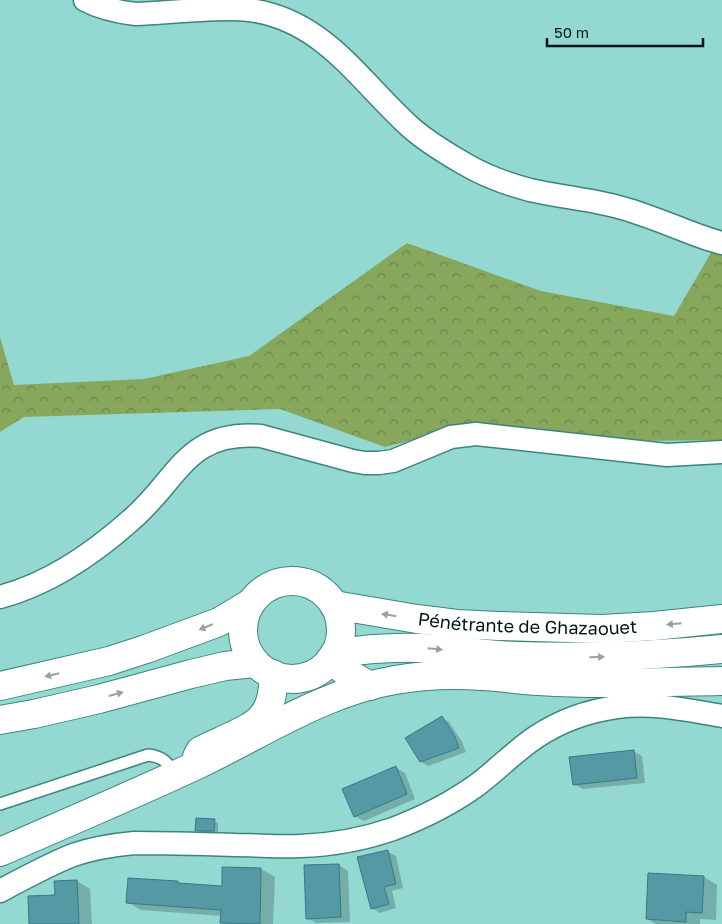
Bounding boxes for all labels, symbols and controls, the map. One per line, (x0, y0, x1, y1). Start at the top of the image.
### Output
scale bar (547, 15, 703, 47)
text: 50 m (554, 23, 589, 41)
street label: Pénétrante de Ghazaouet (417, 607, 638, 639)
one-way arrow (381, 610, 397, 618)
one-way arrow (665, 621, 681, 629)
one-way arrow (199, 623, 214, 631)
one-way arrow (427, 645, 443, 653)
one-way arrow (589, 653, 605, 661)
one-way arrow (44, 671, 59, 679)
one-way arrow (108, 690, 123, 698)

